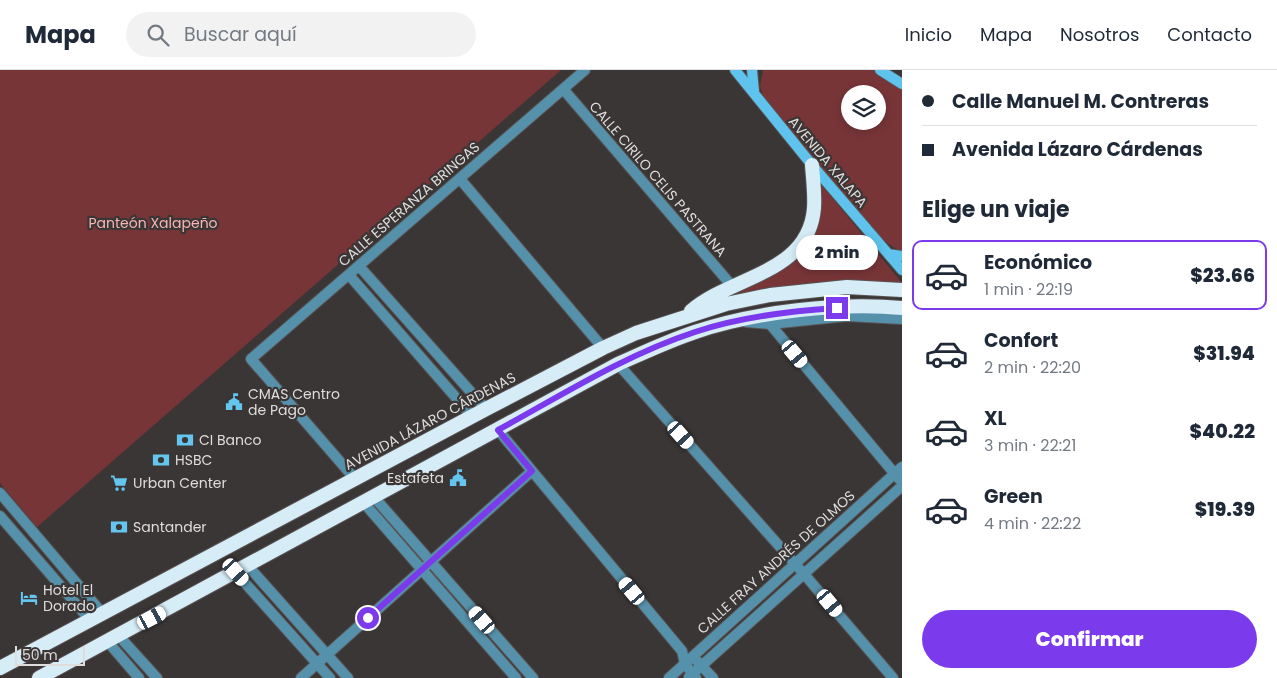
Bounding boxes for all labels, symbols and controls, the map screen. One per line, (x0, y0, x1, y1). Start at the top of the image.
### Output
search box (126, 12, 476, 57)
text: Mapa (25, 18, 96, 51)
icon: search (144, 21, 172, 49)
text: Buscar aquí (184, 21, 297, 48)
text: Inicio (905, 22, 952, 47)
text: Mapa (980, 22, 1032, 47)
text: Nosotros (1060, 22, 1139, 47)
text: Contacto (1167, 22, 1252, 47)
map controls (841, 85, 886, 130)
button: layers (841, 85, 886, 130)
text: Calle Manuel M. Contreras (952, 88, 1209, 115)
street label: CALLE CIRILO CELIS PASTRANA (585, 97, 731, 261)
street label: AVENIDA XALAPA (784, 112, 872, 212)
text: Avenida Lázaro Cárdenas (952, 136, 1203, 163)
street label: CALLE ESPERANZA BRINGAS (334, 137, 484, 271)
text: Elige un viaje (922, 194, 1070, 225)
park label: Panteón Xalapeño (88, 213, 218, 233)
callout: 2 min (796, 236, 878, 270)
text: 2 min (814, 241, 860, 264)
text: Económico (984, 249, 1092, 276)
icon: car (924, 253, 969, 298)
text: $23.66 (1190, 262, 1255, 289)
text: 1 min · 22:19 (984, 278, 1073, 301)
route end (826, 297, 848, 319)
text: Confort (984, 327, 1058, 354)
icon: car (924, 331, 969, 376)
car (779, 338, 810, 370)
text: $31.94 (1193, 340, 1255, 367)
text: 2 min · 22:20 (984, 356, 1081, 379)
street label: AVENIDA LÁZARO CÁRDENAS (341, 367, 519, 475)
place label: CMAS Centro de Pago (248, 384, 340, 420)
public building icon: CMAS Centro de Pago (224, 392, 244, 412)
text: XL (984, 405, 1007, 432)
icon: car (924, 409, 969, 454)
text: $40.22 (1189, 418, 1255, 445)
car (665, 419, 696, 451)
bank icon: CI Banco (175, 430, 195, 450)
place label: CI Banco (199, 430, 261, 450)
text: 3 min · 22:21 (984, 434, 1076, 457)
bank icon: HSBC (151, 450, 171, 470)
place label: HSBC (175, 450, 212, 470)
place label: Estafeta (387, 468, 444, 488)
public building icon: Estafeta (448, 468, 468, 488)
supermarket icon: Urban Center (109, 473, 129, 493)
place label: Urban Center (133, 473, 227, 493)
text: Green (984, 483, 1043, 510)
street label: CALLE FRAY ANDRÉS DE OLMOS (693, 486, 859, 638)
icon: car (924, 487, 969, 532)
text: $19.39 (1195, 496, 1255, 523)
text: 4 min · 22:22 (984, 512, 1081, 535)
bank icon: Santander (109, 517, 129, 537)
place label: Santander (133, 517, 207, 537)
car (220, 556, 251, 588)
car (616, 575, 647, 607)
place label: Hotel El Dorado (43, 580, 95, 616)
car (814, 587, 845, 619)
hotel icon: Hotel El Dorado (19, 588, 39, 608)
car (135, 604, 168, 632)
car (466, 604, 497, 636)
route start (357, 607, 379, 629)
button: Confirmar (922, 610, 1257, 668)
scale bar (15, 643, 85, 666)
text: 50 m (22, 645, 58, 665)

